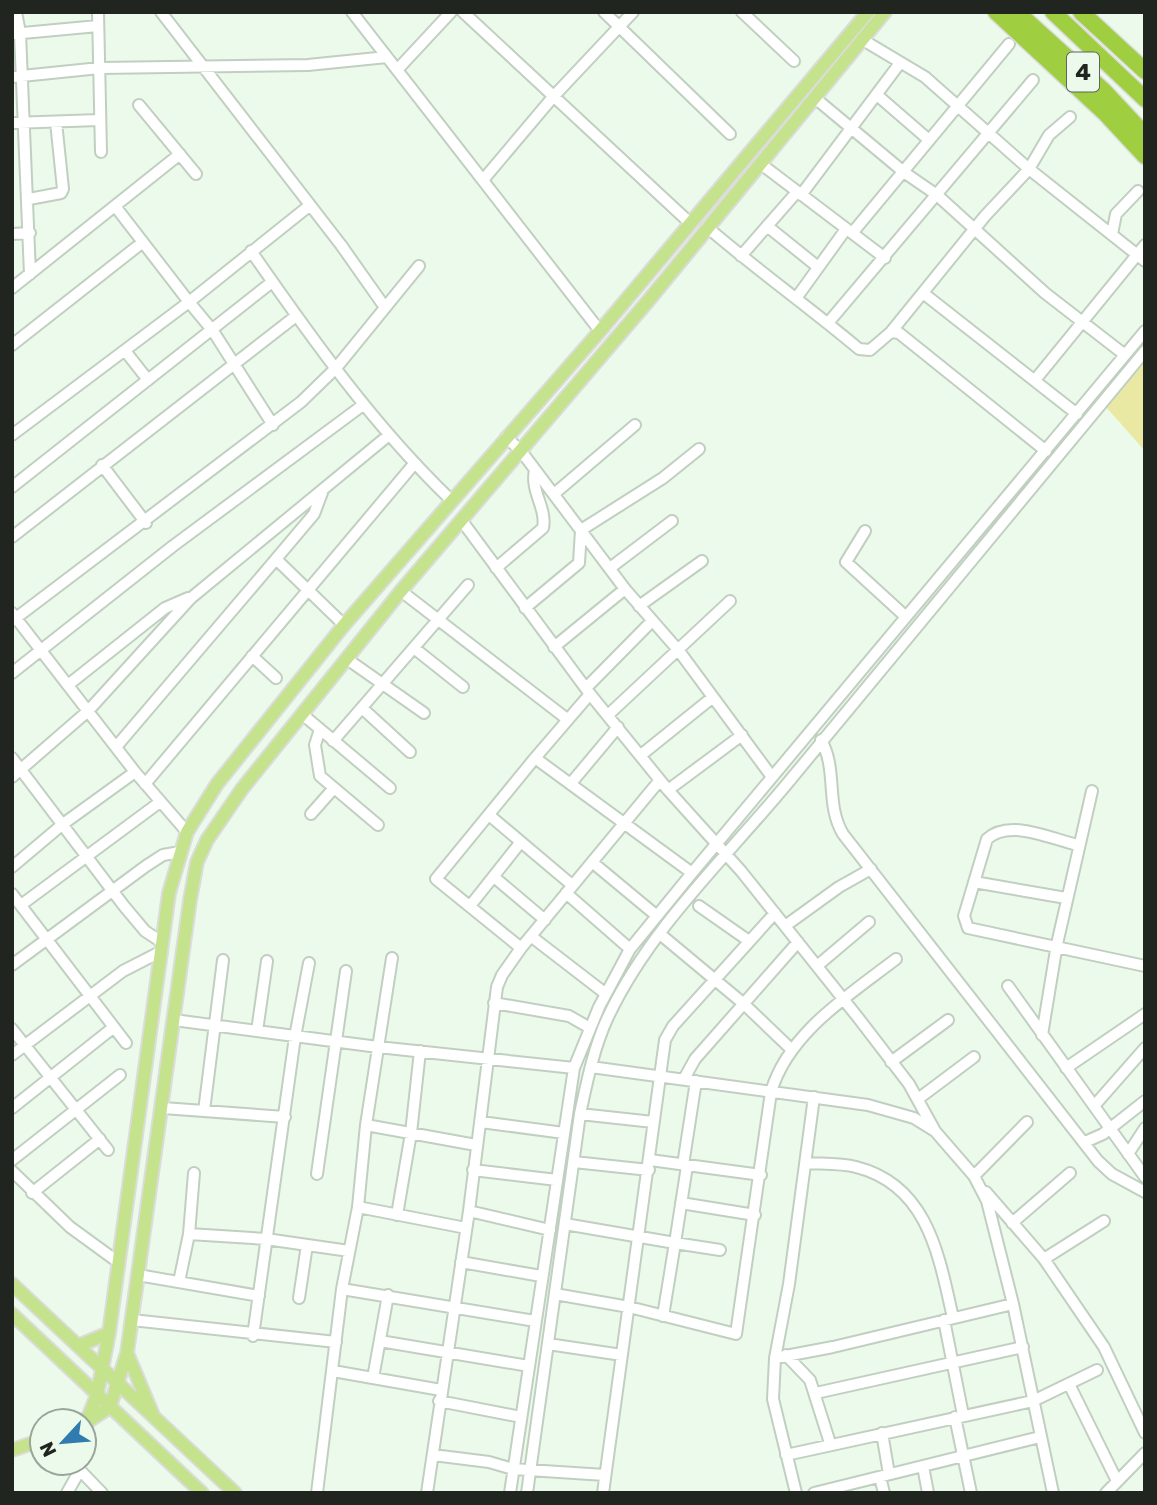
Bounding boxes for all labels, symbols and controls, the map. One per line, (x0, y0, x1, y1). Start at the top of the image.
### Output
road number: 4 (1067, 53, 1099, 92)
north arrow (28, 1407, 98, 1477)
text: N (35, 1438, 62, 1460)

